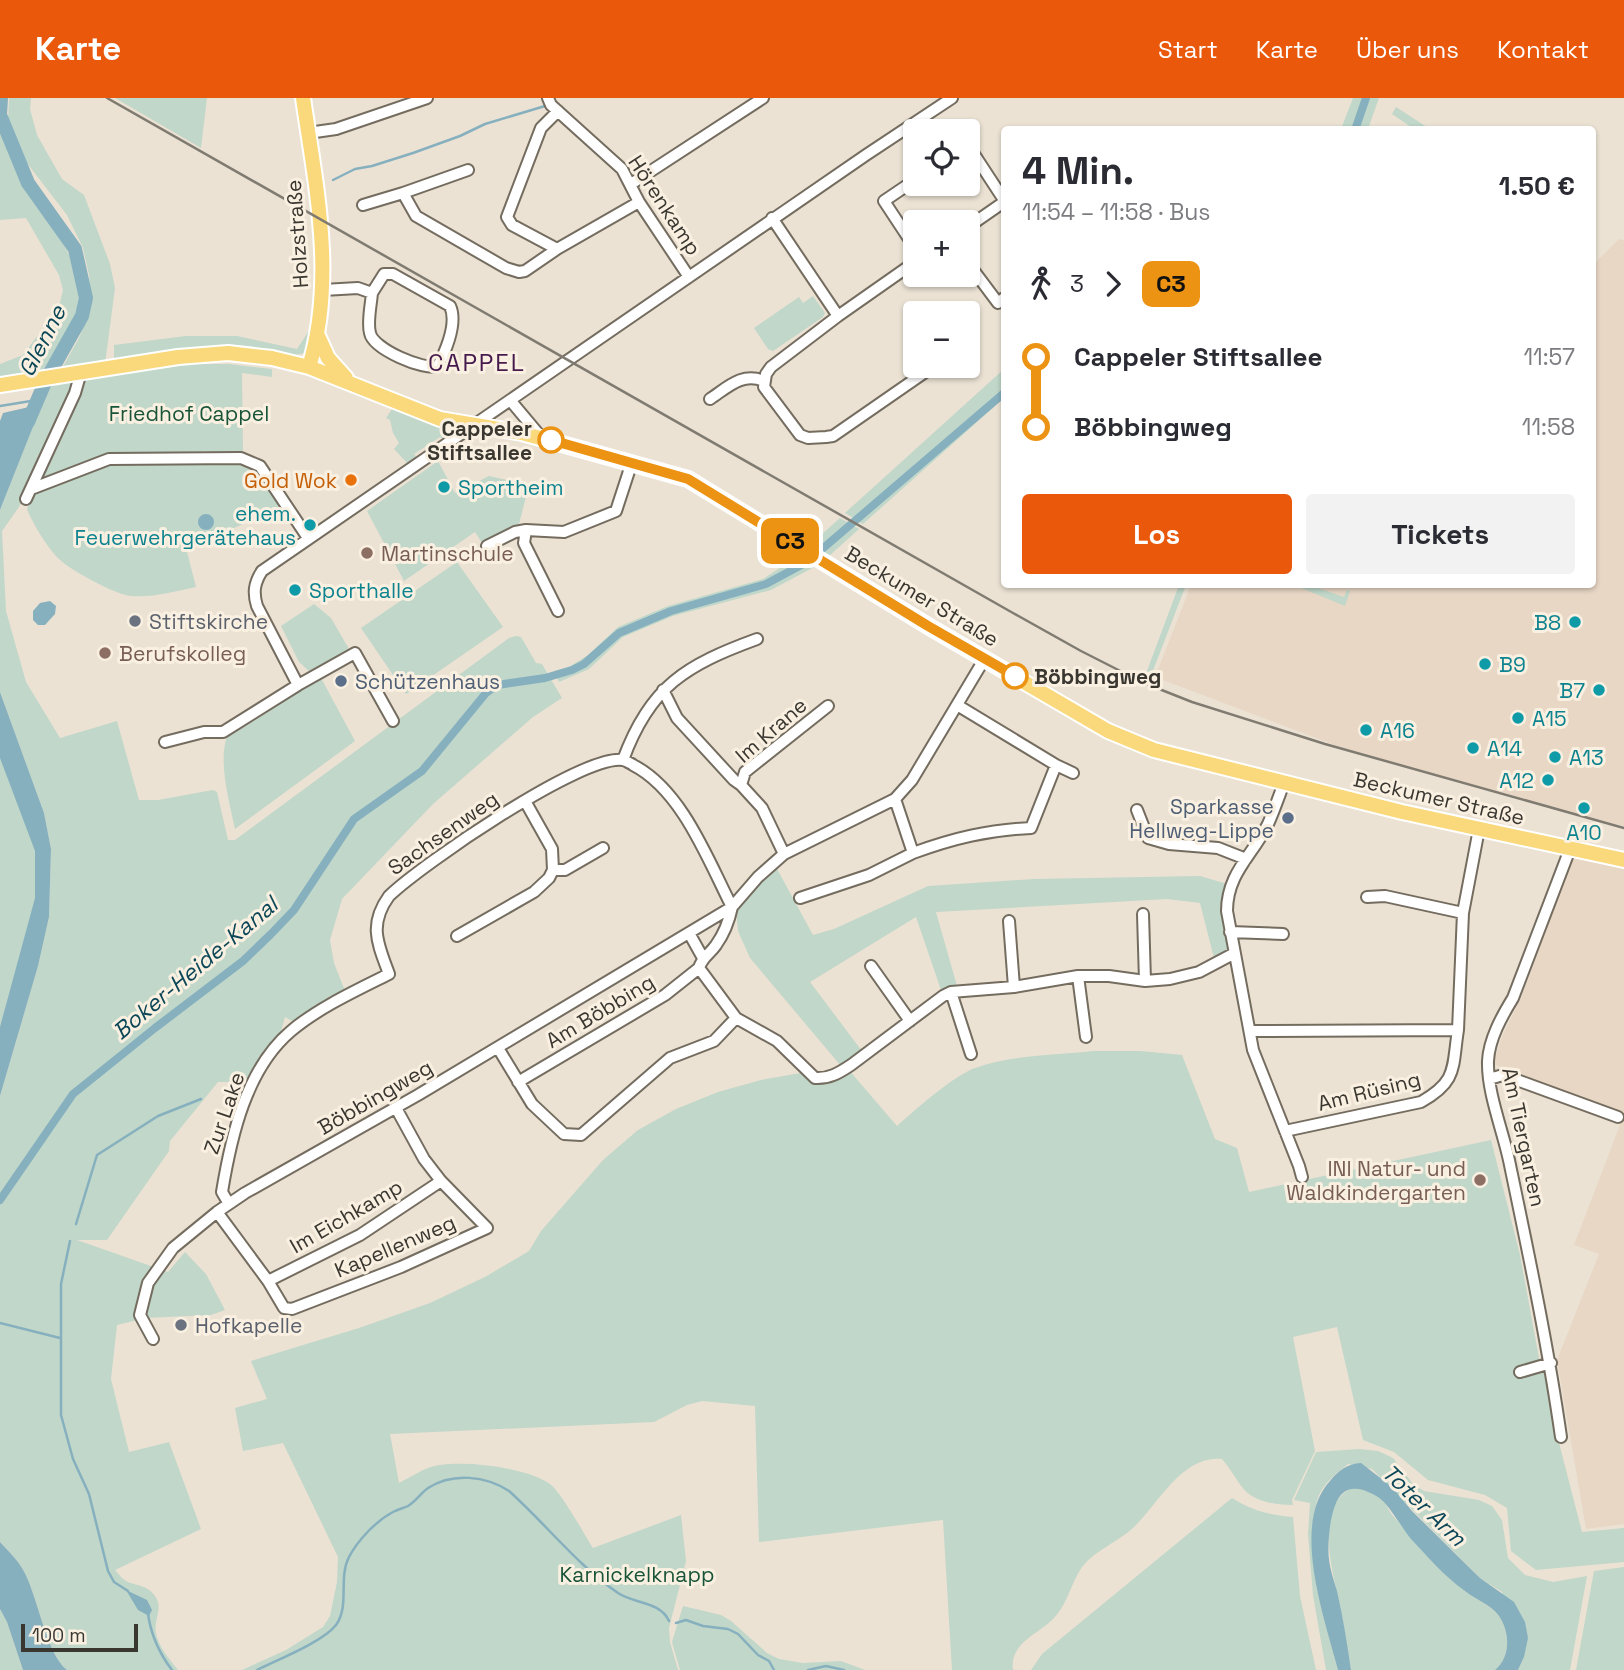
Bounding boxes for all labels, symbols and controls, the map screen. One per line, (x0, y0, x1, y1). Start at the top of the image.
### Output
text: Karte (35, 28, 121, 70)
text: Start (1158, 34, 1218, 65)
text: Karte (1256, 34, 1318, 65)
text: Über uns (1356, 34, 1459, 65)
text: Kontakt (1497, 34, 1589, 65)
map controls (903, 119, 980, 378)
button: locate (903, 119, 980, 196)
text: 4 Min. (1022, 147, 1134, 195)
street label: Hörenkamp (623, 150, 707, 260)
text: 1.50 € (1499, 169, 1575, 203)
street label: Holzstraße (280, 179, 314, 289)
text: 11:54 – 11:58 · Bus (1022, 197, 1210, 227)
button: + (903, 210, 980, 287)
icon: walk (1022, 265, 1060, 303)
icon: forward (1094, 265, 1132, 303)
text: C3 (1156, 268, 1186, 299)
text: 3 (1070, 269, 1084, 299)
water label: Glenne (11, 299, 73, 382)
button: − (903, 301, 980, 378)
text: Cappeler Stiftsallee (1074, 340, 1323, 374)
text: 11:57 (1523, 342, 1575, 372)
district label: CAPPEL (428, 347, 526, 378)
park label: Friedhof Cappel (109, 400, 269, 427)
text: Böbbingweg (1074, 410, 1232, 444)
text: 11:58 (1522, 412, 1575, 442)
place label: Cappeler Stiftsallee (427, 415, 532, 466)
marker: Cappeler Stiftsallee (538, 427, 564, 453)
place label: Gold Wok (244, 467, 337, 494)
marker: Gold Wok (343, 472, 359, 488)
place label: Sportheim (458, 474, 563, 501)
marker: Sportheim (436, 479, 452, 495)
button: Los (1022, 494, 1292, 574)
button: Tickets (1306, 494, 1575, 574)
place label: ehem. Feuerwehrgerätehaus (74, 500, 296, 551)
marker: ehem. Feuerwehrgerätehaus (302, 517, 318, 533)
line badge: C3 (758, 518, 822, 564)
text: C3 (775, 525, 805, 556)
street label: Beckumer Straße (840, 539, 1004, 653)
place label: Martinschule (381, 540, 514, 567)
marker: Martinschule (359, 545, 375, 561)
place label: Sporthalle (309, 577, 414, 604)
marker: Sporthalle (287, 582, 303, 598)
place label: Stiftskirche (149, 608, 268, 635)
place label: B8 (1534, 609, 1561, 636)
marker: Stiftskirche (127, 613, 143, 629)
marker: B8 (1567, 614, 1583, 630)
place label: Berufskolleg (119, 640, 246, 667)
marker: Berufskolleg (97, 645, 113, 661)
place label: B9 (1499, 651, 1526, 678)
marker: B9 (1477, 656, 1493, 672)
marker: Böbbingweg (1002, 663, 1028, 689)
place label: Böbbingweg (1034, 663, 1161, 690)
place label: Schützenhaus (355, 668, 500, 695)
marker: Schützenhaus (333, 673, 349, 689)
place label: B7 (1559, 677, 1585, 704)
marker: B7 (1591, 682, 1607, 698)
street label: Im Krane (730, 691, 812, 769)
place label: A15 (1532, 705, 1567, 732)
marker: A15 (1510, 710, 1526, 726)
place label: A16 (1380, 717, 1415, 744)
marker: A16 (1358, 722, 1374, 738)
place label: A14 (1487, 735, 1522, 762)
marker: A14 (1465, 740, 1481, 756)
place label: A13 (1569, 744, 1604, 771)
marker: A13 (1547, 749, 1563, 765)
street label: Beckumer Straße (1351, 765, 1527, 831)
place label: A12 (1499, 767, 1534, 794)
marker: A12 (1540, 772, 1556, 788)
street label: Sachsenweg (382, 785, 504, 881)
place label: Sparkasse Hellweg-Lippe (1129, 793, 1274, 844)
marker: A10 (1576, 800, 1592, 816)
marker: Sparkasse Hellweg-Lippe (1280, 810, 1296, 826)
place label: A10 (1566, 819, 1602, 846)
water label: Boker-Heide-Kanal (106, 888, 286, 1046)
street label: Am Böbbing (541, 968, 659, 1054)
street label: Böbbingweg (313, 1053, 437, 1141)
street label: Am Rüsing (1315, 1065, 1423, 1117)
street label: Am Tiergarten (1496, 1065, 1552, 1209)
street label: Zur Lake (197, 1068, 251, 1158)
place label: INI Natur- und Waldkindergarten (1286, 1155, 1466, 1206)
marker: INI Natur- und Waldkindergarten (1472, 1172, 1488, 1188)
street label: Im Eichkamp (285, 1173, 407, 1259)
street label: Kapellenweg (330, 1208, 460, 1284)
place label: Hofkapelle (195, 1312, 302, 1339)
marker: Hofkapelle (173, 1317, 189, 1333)
water label: Toter Arm (1375, 1457, 1473, 1553)
park label: Karnickelknapp (560, 1561, 715, 1588)
scale bar (21, 1621, 138, 1653)
text: 100 m (32, 1623, 86, 1648)

